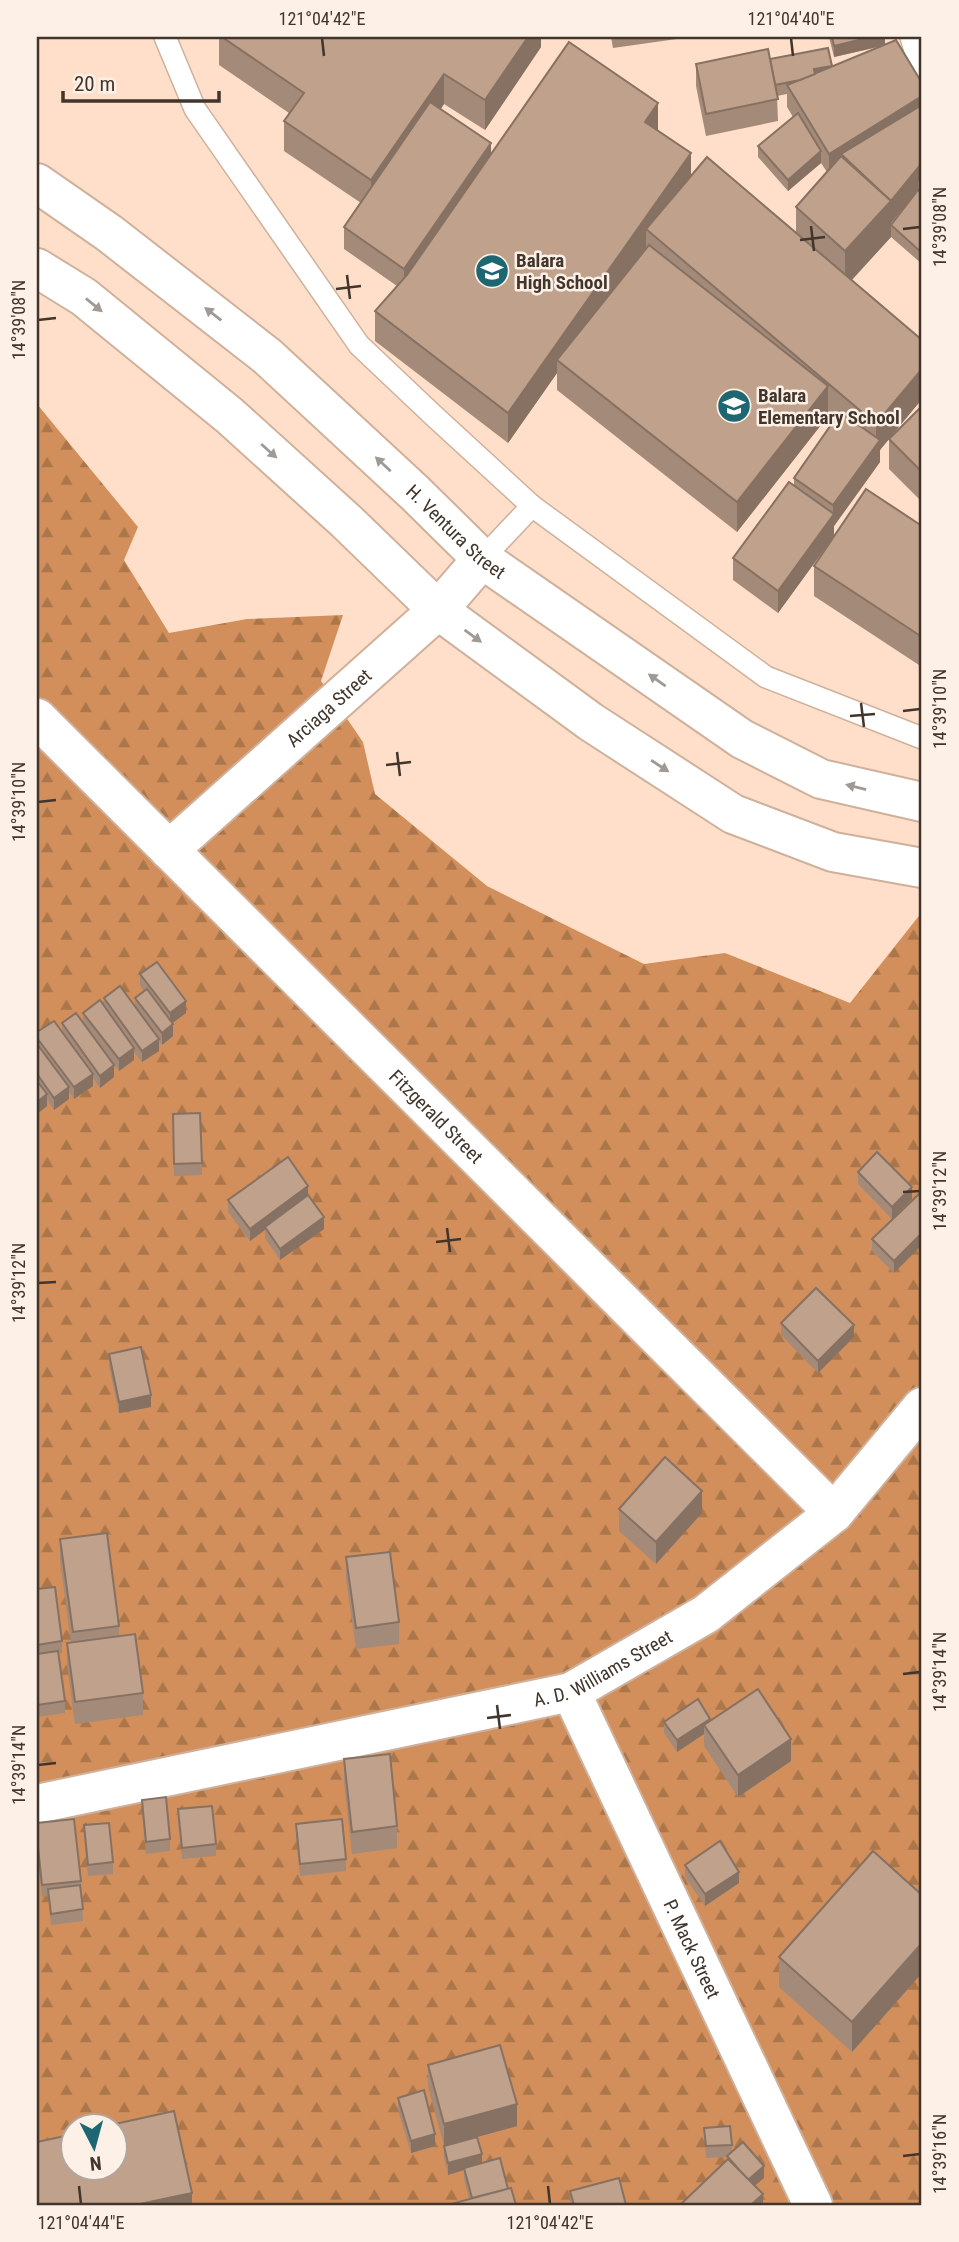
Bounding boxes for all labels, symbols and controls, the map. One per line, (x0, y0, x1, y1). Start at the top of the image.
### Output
text: 121°04'42"E (279, 8, 365, 29)
text: 121°04'40"E (748, 8, 834, 29)
scale bar (63, 60, 219, 104)
text: 20 m (74, 72, 115, 96)
text: 14°39'08"N (929, 187, 950, 267)
place label: Balara High School (516, 249, 608, 294)
school or university icon: Balara High School (473, 252, 511, 290)
text: 14°39'08"N (8, 280, 29, 360)
one-way arrow (84, 298, 102, 313)
one-way arrow (204, 306, 222, 321)
place label: Balara Elementary School (758, 384, 900, 429)
school or university icon: Balara Elementary School (715, 387, 753, 425)
one-way arrow (260, 442, 277, 458)
one-way arrow (374, 456, 392, 472)
street label: H. Ventura Street (402, 479, 510, 583)
one-way arrow (464, 629, 482, 643)
street label: Arciaga Street (281, 664, 376, 751)
text: 14°39'10"N (929, 669, 950, 749)
one-way arrow (648, 673, 666, 687)
one-way arrow (650, 760, 669, 773)
text: 14°39'10"N (8, 762, 29, 842)
one-way arrow (845, 781, 867, 792)
street label: Fitzgerald Street (385, 1065, 488, 1168)
text: 14°39'12"N (929, 1151, 950, 1231)
text: 14°39'12"N (8, 1243, 29, 1323)
street label: A. D. Williams Street (532, 1625, 676, 1711)
text: 14°39'14"N (929, 1632, 950, 1712)
text: 14°39'14"N (8, 1725, 29, 1805)
street label: P. Mack Street (659, 1896, 725, 2002)
north arrow (60, 2112, 130, 2182)
text: 14°39'16"N (929, 2114, 950, 2194)
text: N (89, 2151, 103, 2175)
text: 121°04'44"E (38, 2212, 124, 2233)
text: 121°04'42"E (507, 2212, 593, 2233)

